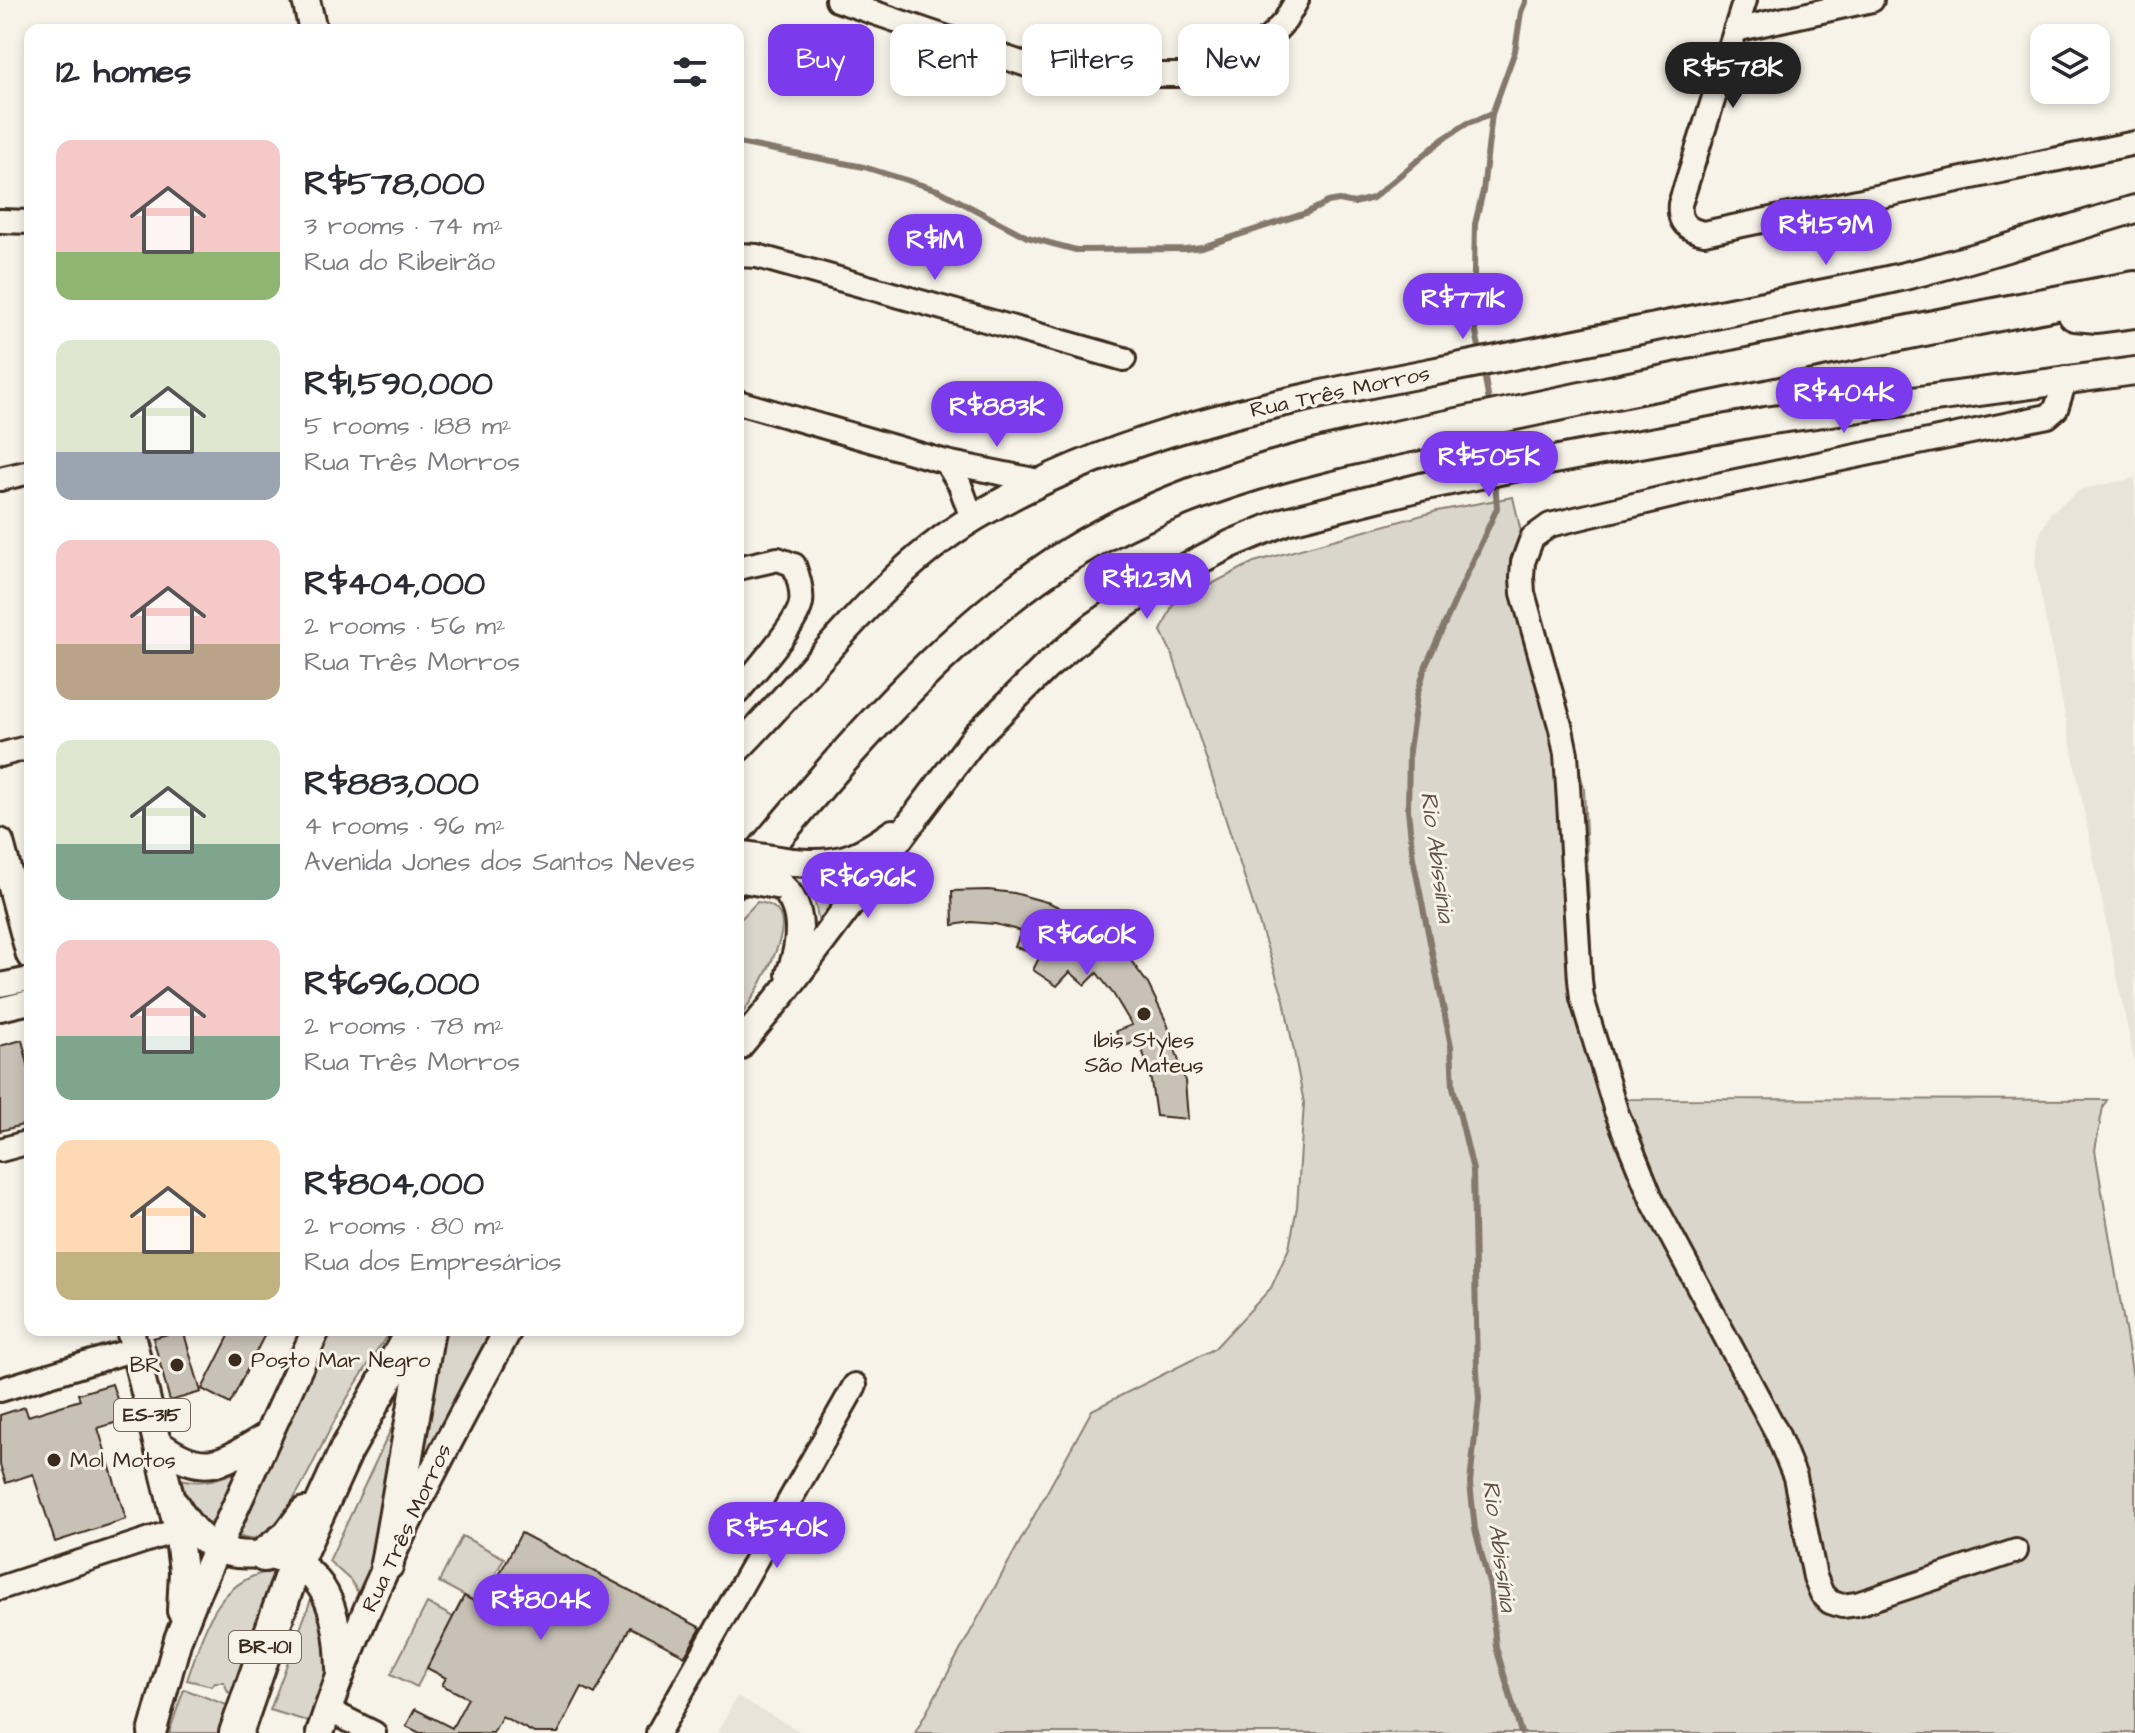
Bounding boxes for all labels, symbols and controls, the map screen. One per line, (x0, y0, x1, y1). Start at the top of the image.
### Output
chip: Buy (768, 24, 874, 96)
chip: Rent (890, 24, 1006, 96)
chip: Filters (1022, 24, 1162, 96)
chip: New (1178, 24, 1289, 96)
map controls (2030, 24, 2110, 104)
button: layers (2030, 24, 2110, 104)
pin: R$578K (1668, 42, 1798, 110)
text: 12 homes (56, 48, 191, 96)
icon: filters (668, 50, 712, 94)
text: R$578K (1683, 50, 1783, 86)
text: R$578,000 (304, 160, 485, 208)
icon: home (120, 172, 216, 268)
pin: R$1.59M (1752, 199, 1900, 267)
text: R$1.59M (1779, 207, 1873, 243)
text: 3 rooms · 74 m² (304, 208, 503, 244)
pin: R$1M (888, 214, 982, 282)
text: R$1M (906, 222, 964, 258)
text: Rua do Ribeirão (304, 244, 495, 280)
pin: R$771K (1398, 273, 1528, 341)
text: R$771K (1421, 281, 1505, 317)
street label: Rua Três Morros (1247, 358, 1433, 426)
text: R$1,590,000 (304, 360, 493, 408)
pin: R$404K (1779, 367, 1909, 435)
icon: home (120, 372, 216, 468)
text: R$404K (1794, 375, 1894, 411)
pin: R$883K (932, 381, 1062, 449)
text: R$883K (949, 389, 1045, 425)
text: 5 rooms · 188 m² (304, 408, 512, 444)
pin: R$505K (1424, 431, 1554, 499)
text: R$505K (1438, 439, 1540, 475)
text: Rua Três Morros (304, 444, 520, 480)
pin: R$1.23M (1073, 553, 1221, 621)
text: R$404,000 (304, 560, 485, 608)
text: R$1.23M (1102, 561, 1192, 597)
icon: home (120, 572, 216, 668)
text: 2 rooms · 56 m² (304, 608, 506, 644)
text: Rua Três Morros (304, 644, 520, 680)
text: R$883,000 (304, 760, 479, 808)
icon: home (120, 772, 216, 868)
water label: Rio Abissínia (1411, 789, 1463, 926)
text: 4 rooms · 96 m² (304, 808, 505, 844)
text: Avenida Jones dos Santos Neves (304, 844, 695, 880)
pin: R$696K (803, 852, 933, 920)
text: R$696K (820, 860, 916, 896)
pin: R$660K (1022, 909, 1152, 977)
text: R$660K (1038, 917, 1136, 953)
text: R$696,000 (304, 960, 480, 1008)
icon: home (120, 972, 216, 1068)
marker: Ibis Styles São Mateus (1135, 1005, 1153, 1023)
text: 2 rooms · 78 m² (304, 1008, 504, 1044)
place label: Ibis Styles São Mateus (1085, 1025, 1203, 1081)
text: Rua Três Morros (304, 1044, 520, 1080)
text: R$804,000 (304, 1160, 484, 1208)
icon: home (120, 1172, 216, 1268)
text: 2 rooms · 80 m² (304, 1208, 504, 1244)
text: Rua dos Empresários (304, 1244, 562, 1280)
place label: Posto Mar Negro (251, 1345, 431, 1377)
place label: BR (130, 1350, 161, 1381)
marker: Posto Mar Negro (226, 1351, 244, 1369)
marker: BR (168, 1356, 186, 1374)
road number: ES-315 (114, 1399, 190, 1431)
street label: Rua Três Morros (354, 1439, 460, 1617)
place label: Mol Motos (70, 1445, 176, 1476)
marker: Mol Motos (45, 1451, 63, 1469)
water label: Rio Abissínia (1473, 1478, 1525, 1615)
pin: R$540K (712, 1502, 842, 1570)
text: R$540K (726, 1510, 828, 1546)
pin: R$804K (476, 1574, 606, 1642)
text: R$804K (491, 1582, 591, 1618)
road number: BR-101 (229, 1631, 301, 1663)

